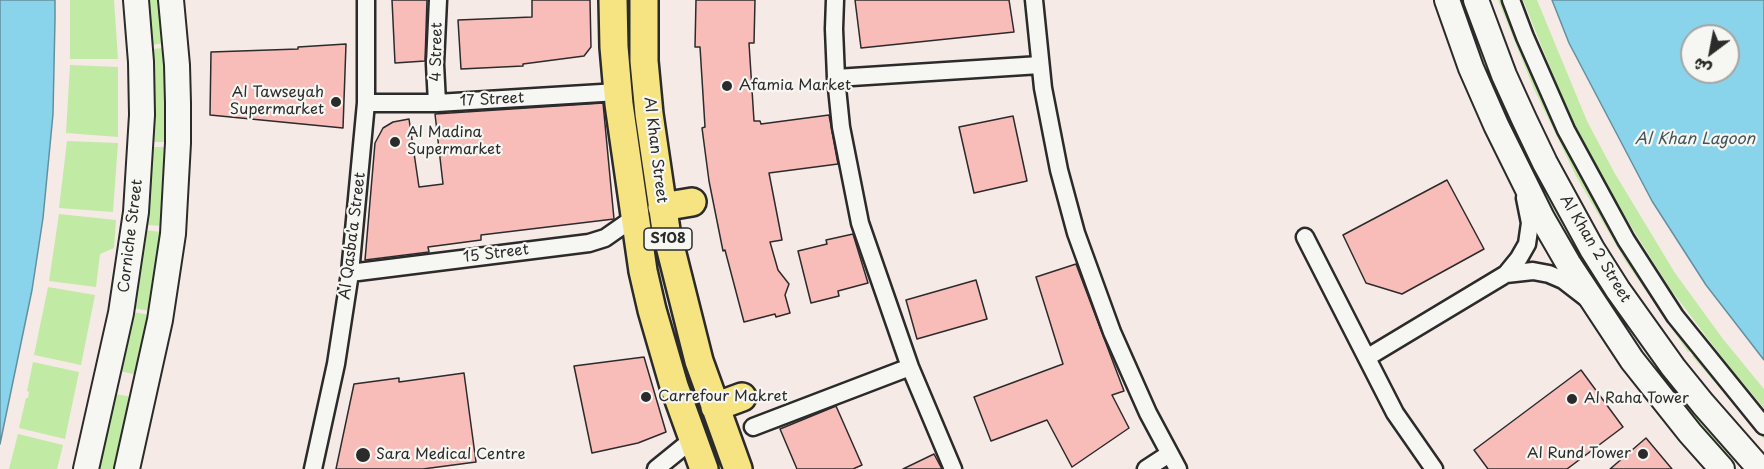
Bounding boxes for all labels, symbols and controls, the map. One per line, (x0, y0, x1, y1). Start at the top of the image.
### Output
street label: 4 Street (427, 22, 447, 82)
north arrow (1680, 24, 1740, 84)
text: ش (1688, 53, 1715, 82)
place label: Afamia Market (739, 77, 851, 95)
marker: Afamia Market (720, 79, 734, 93)
place label: Al Tawseyah Supermarket (230, 84, 324, 119)
street label: 17 Street (459, 89, 525, 111)
marker: Al Tawseyah Supermarket (329, 95, 343, 109)
street label: Al Khan Street (640, 96, 670, 204)
place label: Al Madina Supermarket (407, 124, 501, 159)
water label: Al Khan Lagoon (1635, 130, 1755, 150)
marker: Al Madina Supermarket (388, 135, 402, 149)
street label: Al Qasba'a Street (336, 171, 370, 301)
street label: Corniche Street (115, 178, 147, 294)
street label: Al Khan 2 Street (1556, 192, 1634, 306)
road number: S108 (644, 228, 692, 250)
street label: 15 Street (462, 241, 530, 267)
place label: Carrefour Makret (658, 388, 788, 406)
marker: Carrefour Makret (639, 390, 653, 404)
place label: Al Raha Tower (1584, 390, 1689, 408)
marker: Al Raha Tower (1565, 392, 1579, 406)
place label: Al Rund Tower (1527, 445, 1631, 463)
marker: Sara Medical Centre (354, 446, 372, 464)
place label: Sara Medical Centre (376, 446, 525, 464)
marker: Al Rund Tower (1636, 447, 1650, 461)

